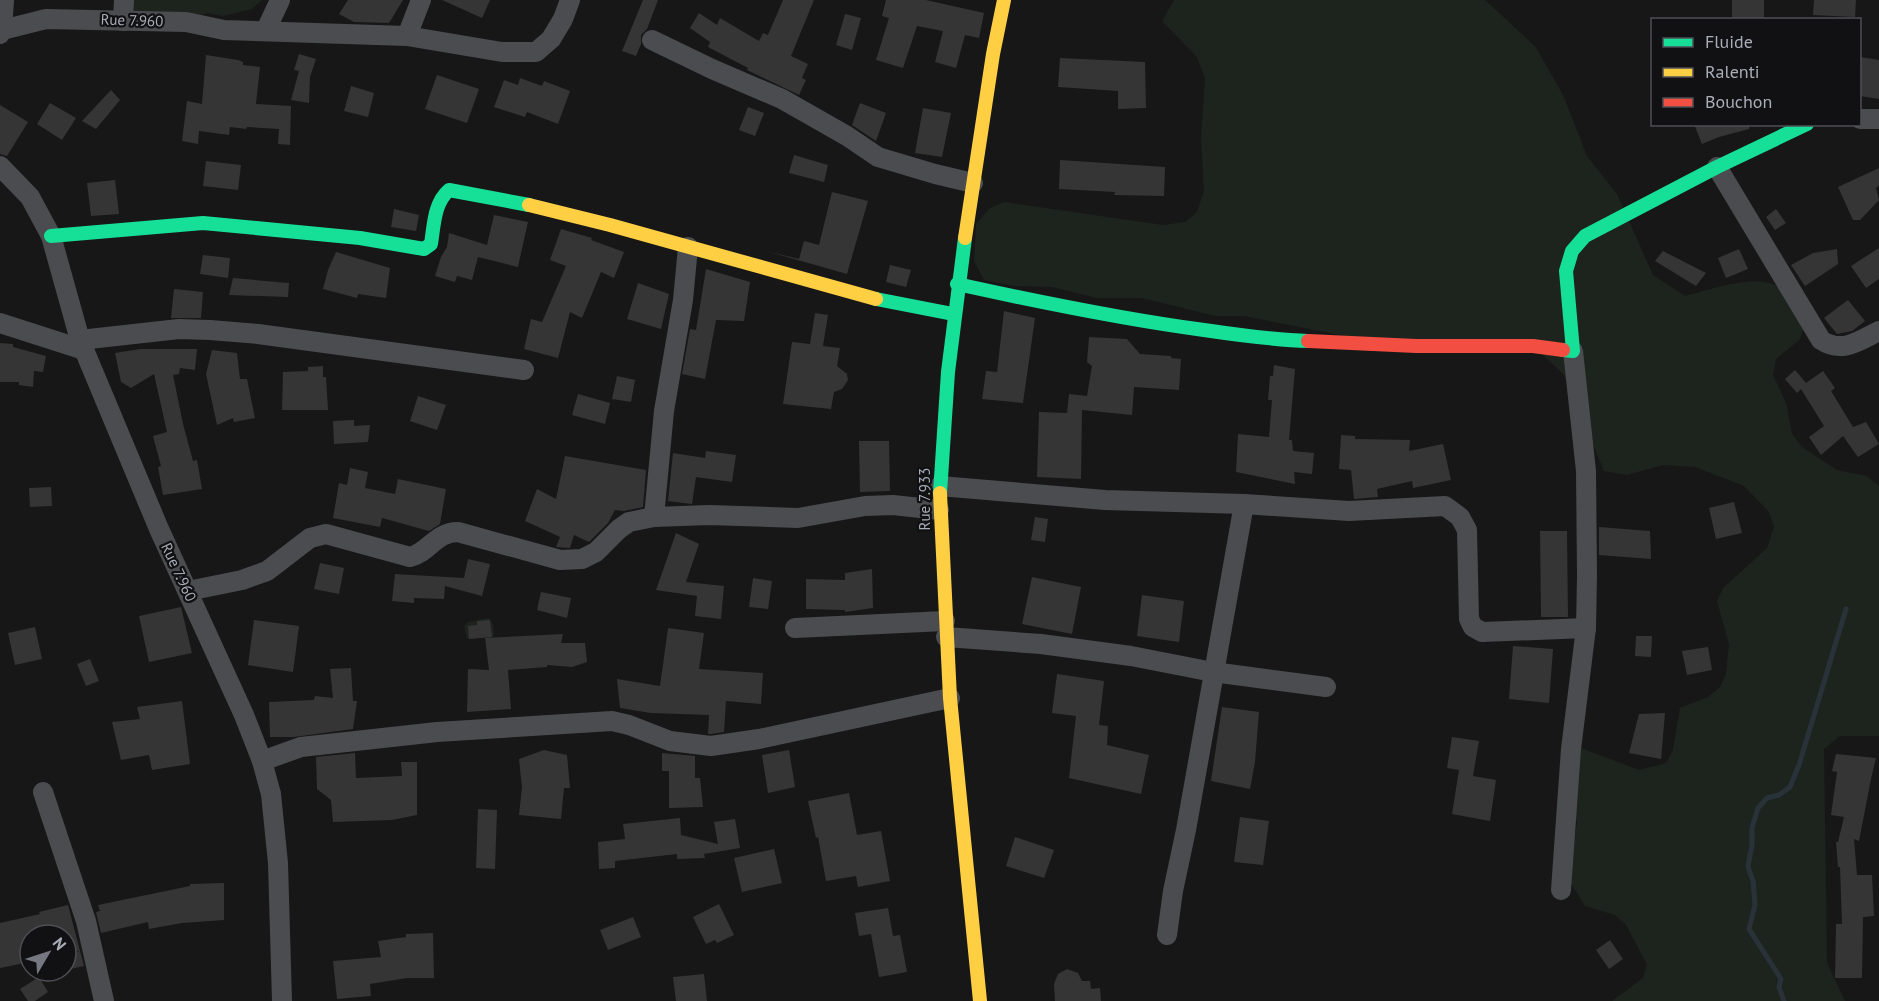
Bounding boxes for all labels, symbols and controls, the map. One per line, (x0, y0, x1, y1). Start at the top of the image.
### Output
street label: Rue 7.960 (100, 9, 164, 31)
legend (1651, 18, 1861, 126)
text: Fluide (1705, 30, 1753, 53)
text: Ralenti (1705, 60, 1760, 83)
text: Bouchon (1705, 90, 1772, 113)
street label: Rue 7.933 (915, 468, 934, 530)
street label: Rue 7.960 (157, 540, 201, 604)
north arrow (18, 923, 78, 983)
text: N (49, 933, 71, 954)

